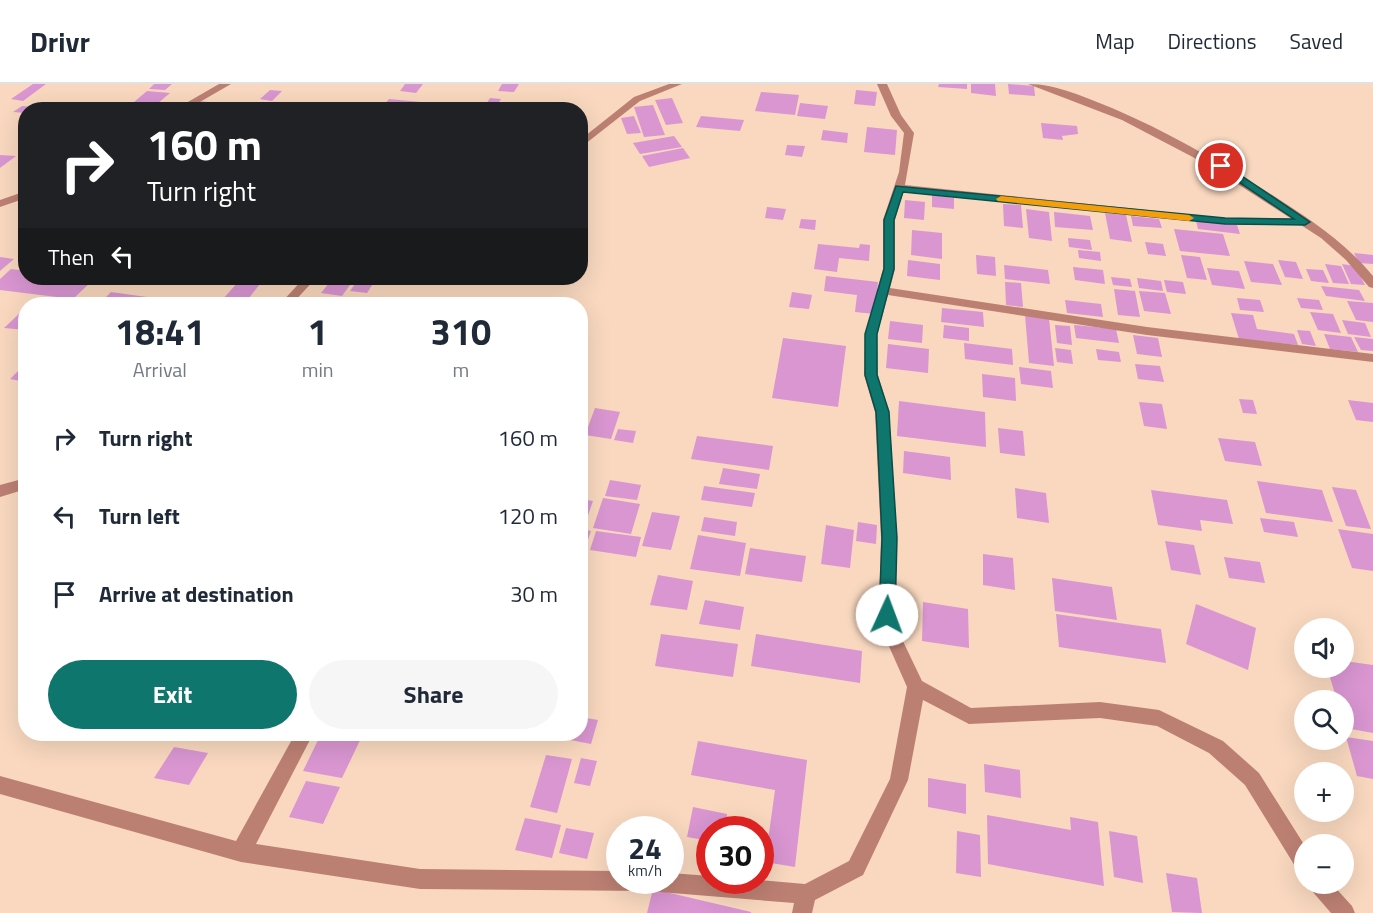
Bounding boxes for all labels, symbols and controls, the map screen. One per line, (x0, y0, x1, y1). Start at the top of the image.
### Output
text: Drivr (30, 20, 90, 63)
text: Map (1095, 25, 1135, 57)
text: Directions (1168, 25, 1257, 57)
text: Saved (1290, 25, 1343, 57)
text: 160 m (147, 112, 262, 176)
icon: right (48, 126, 126, 204)
pin (1195, 140, 1246, 191)
icon: arrive (1204, 149, 1237, 182)
text: Turn right (147, 170, 256, 211)
text: Then (48, 240, 94, 274)
icon: left (106, 240, 139, 273)
text: 18:41 (115, 304, 205, 359)
text: 1 (308, 304, 328, 359)
text: 310 (431, 304, 491, 359)
text: Arrival (133, 354, 187, 385)
text: min (302, 354, 334, 385)
text: m (452, 354, 469, 385)
text: Turn right (99, 421, 193, 455)
text: 160 m (498, 421, 558, 455)
icon: right (48, 422, 81, 455)
text: Turn left (99, 499, 180, 533)
text: 120 m (498, 499, 558, 533)
icon: left (48, 500, 81, 533)
text: Arrive at destination (99, 577, 294, 611)
text: 30 m (510, 577, 558, 611)
icon: arrive (48, 578, 81, 611)
position arrow (855, 583, 919, 647)
map controls (1294, 618, 1354, 894)
button: sound (1294, 618, 1354, 678)
button: Exit (48, 660, 297, 729)
button: Share (309, 660, 558, 729)
button: search (1294, 690, 1354, 750)
button: + (1294, 762, 1354, 822)
speed limit sign: 30 (696, 816, 774, 894)
text: 24 (628, 825, 662, 871)
button: − (1294, 834, 1354, 894)
text: km/h (628, 859, 662, 882)

